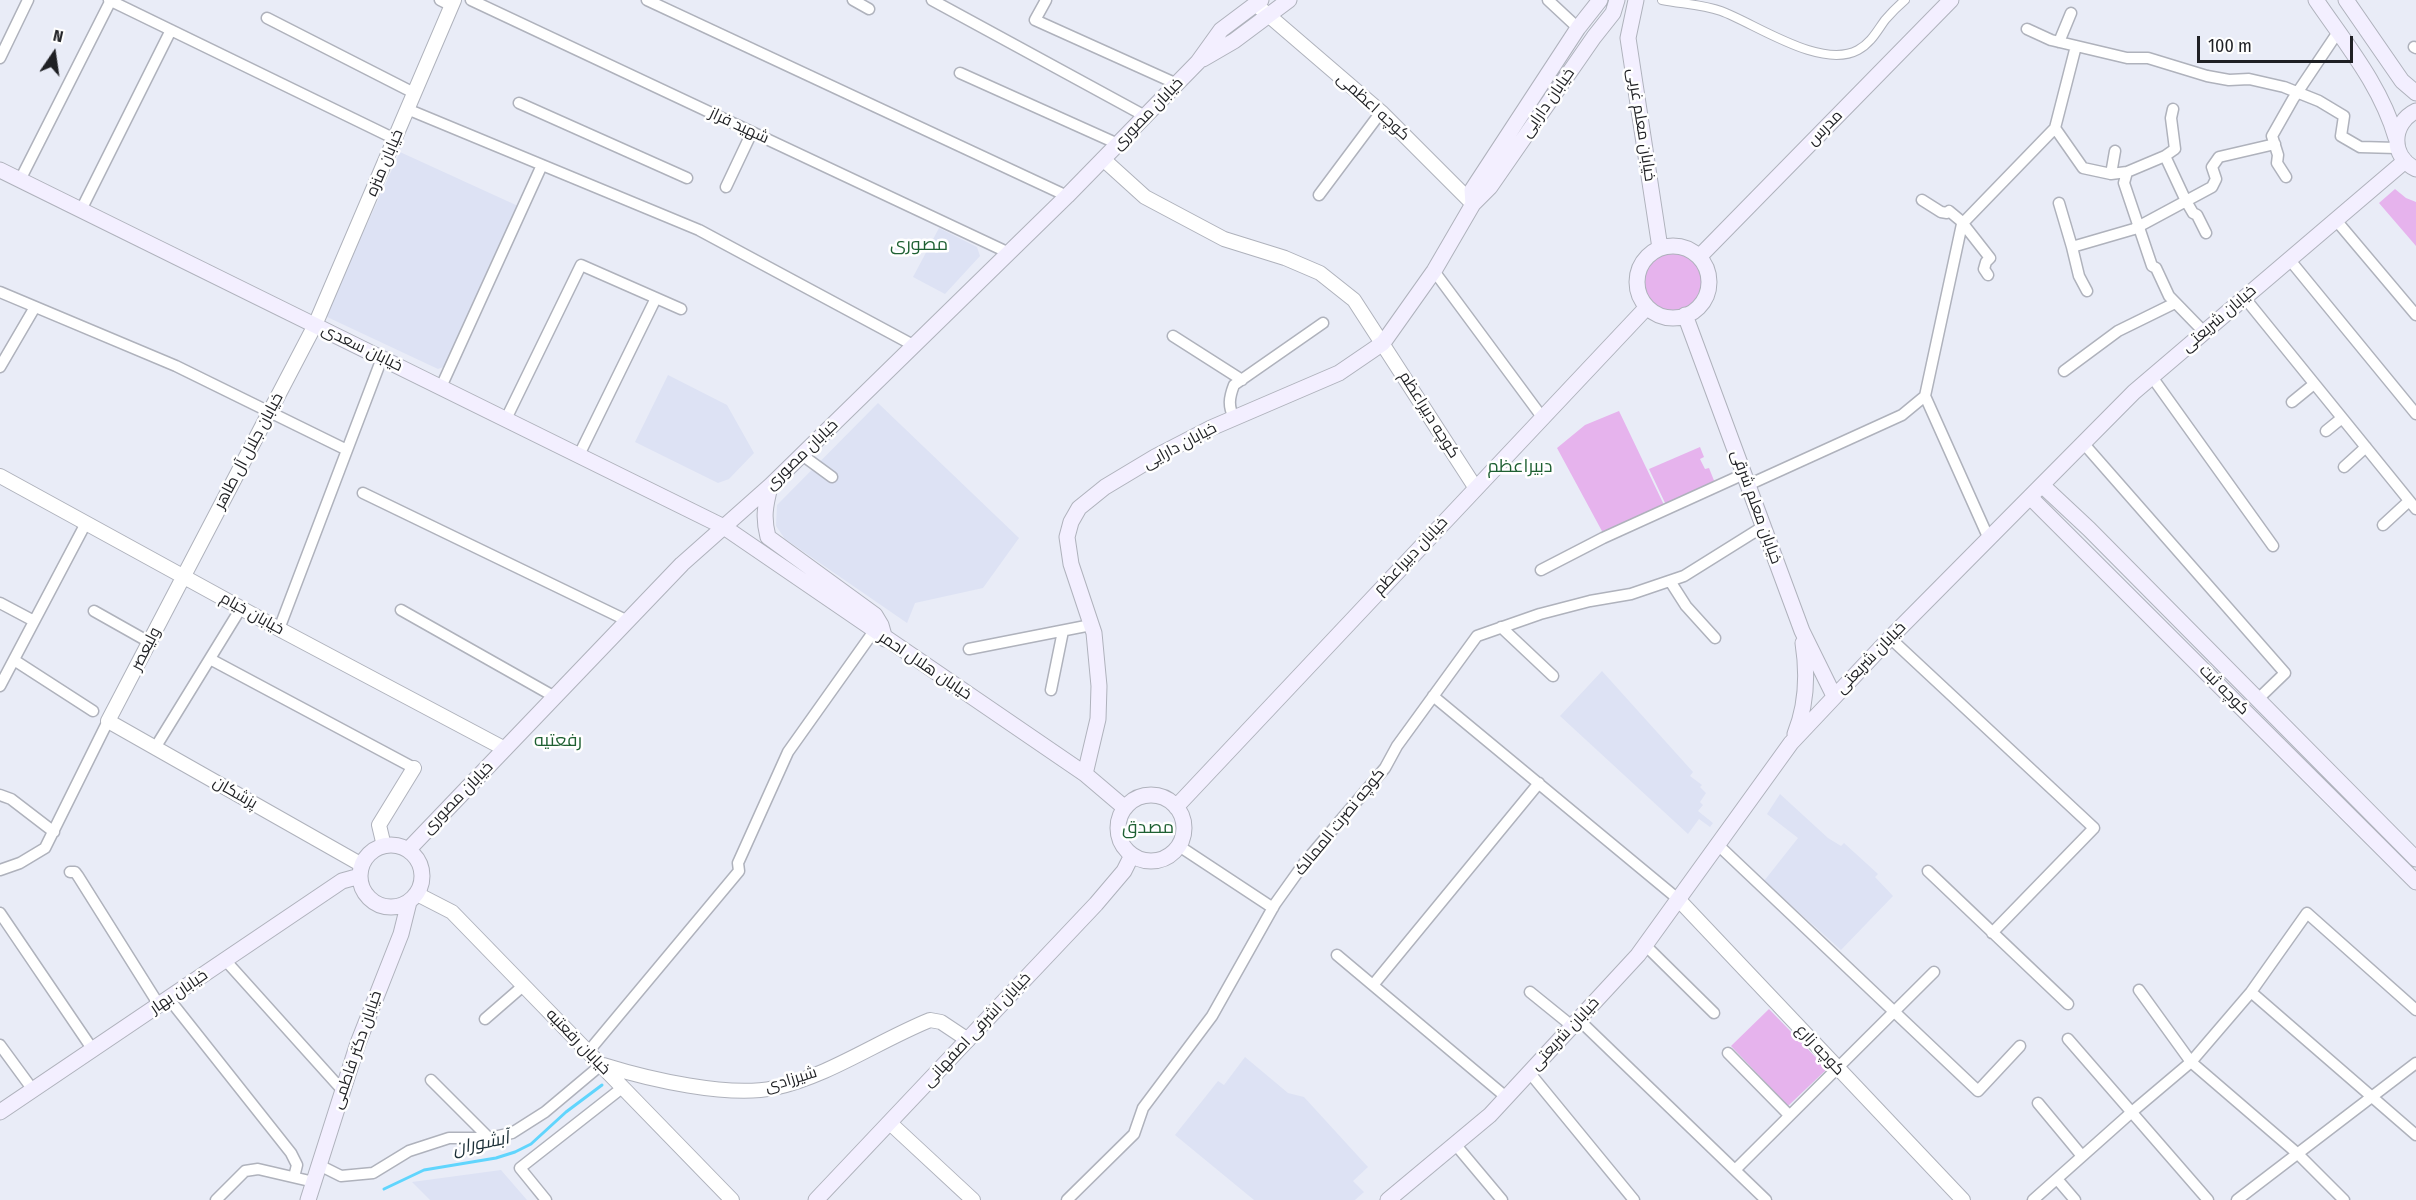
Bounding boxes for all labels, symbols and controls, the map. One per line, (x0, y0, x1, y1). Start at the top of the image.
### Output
north arrow (24, 24, 84, 84)
scale bar (2200, 24, 2356, 62)
text: N (51, 26, 65, 46)
text: 100 m (2208, 35, 2252, 57)
street label: خیابان دارایی (1517, 64, 1579, 142)
street label: خیابان معلم غربی (1623, 67, 1659, 183)
street label: کوچه اعظمی (1332, 69, 1414, 145)
street label: خیابان مصوری (1109, 74, 1187, 154)
street label: شهید فراز (706, 104, 772, 148)
street label: مدرس (1803, 106, 1847, 150)
street label: خیابان منزه (362, 127, 408, 199)
district label: مصوری (890, 234, 948, 256)
street label: خیابان شریعتی (2178, 281, 2260, 357)
street label: خیابان سعدی (318, 320, 406, 376)
street label: کوچه دبیراعظم (1395, 368, 1463, 462)
street label: خیابان جلال آل طاهر (210, 390, 288, 512)
street label: خیابان مصوری (762, 416, 842, 494)
street label: خیابان دارایی (1140, 419, 1220, 473)
street label: خیابان معلم شرقی (1726, 447, 1786, 567)
district label: دبیراعظم (1487, 456, 1553, 478)
street label: خیابان دبیراعظم (1370, 513, 1452, 599)
street label: خیابان خیام (217, 589, 287, 639)
street label: خیابان شریعتی (1832, 618, 1910, 698)
street label: ولیعصر (127, 624, 165, 674)
street label: خیابان هلال احمر (875, 628, 975, 704)
street label: کوچه ثبت (2195, 661, 2253, 719)
district label: رفعتیه (534, 730, 582, 752)
street label: خیابان مصوری (419, 758, 497, 838)
street label: کوچه نصرت الممالک (1291, 765, 1389, 879)
street label: پزشکان (209, 773, 261, 813)
district label: مصدق (1122, 817, 1174, 839)
street label: خیابان بهار (146, 966, 212, 1018)
street label: خیابان اشرفی اصفهانی (919, 969, 1035, 1091)
street label: خیابان دکتر فاطمی (328, 988, 386, 1112)
street label: خیابان شریعتی (1526, 994, 1604, 1074)
street label: خیابان رفعتیه (542, 1005, 614, 1079)
street label: کوچه زارع (1792, 1021, 1848, 1079)
street label: شیرزادی (763, 1063, 819, 1097)
water label: آبشوران (451, 1128, 511, 1160)

